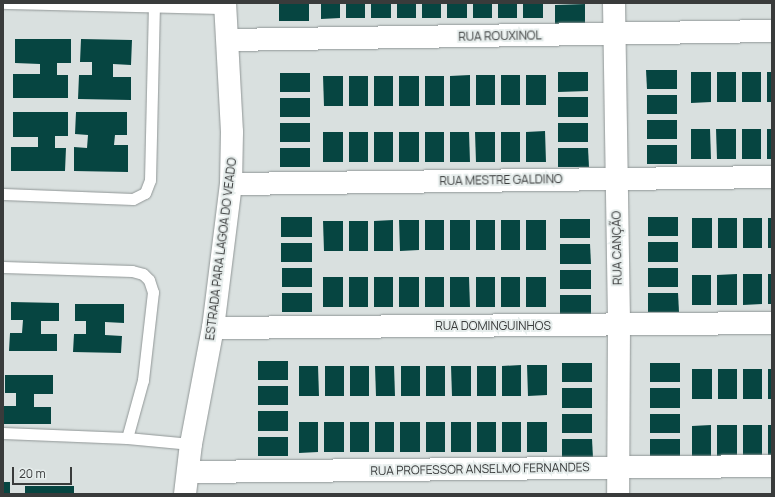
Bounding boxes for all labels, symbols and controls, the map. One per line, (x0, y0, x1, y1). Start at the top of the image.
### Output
street label: RUA ROUXINOL (458, 28, 542, 44)
street label: ESTRADA PARA LAGOA DO VEADO (203, 157, 239, 341)
street label: RUA MESTRE GALDINO (439, 172, 563, 188)
street label: RUA CANÇÃO (609, 211, 625, 285)
street label: RUA DOMINGUINHOS (435, 319, 551, 333)
scale bar (14, 459, 74, 485)
street label: RUA PROFESSOR ANSELMO FERNANDES (370, 460, 590, 478)
text: 20 m (19, 465, 46, 482)

